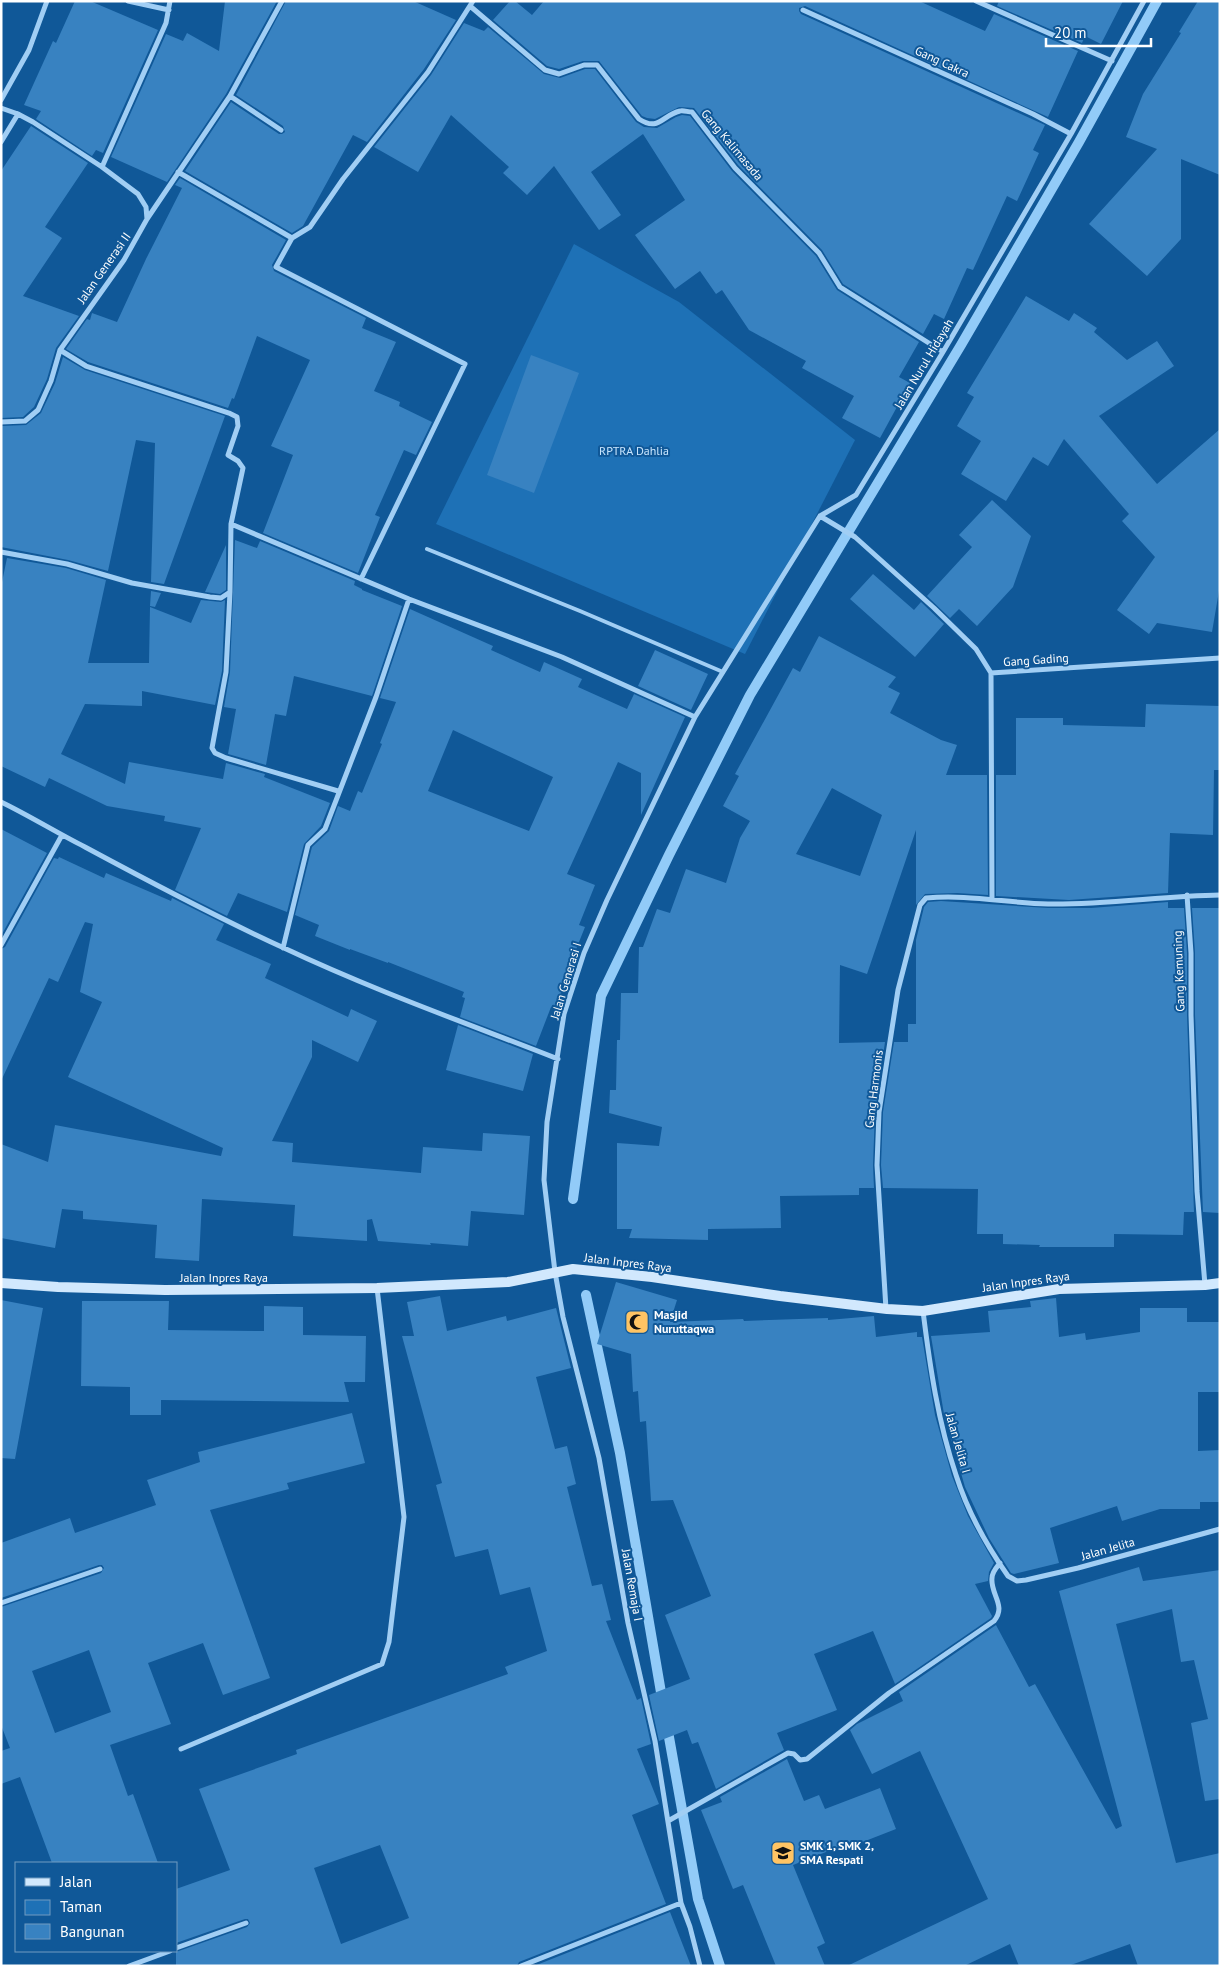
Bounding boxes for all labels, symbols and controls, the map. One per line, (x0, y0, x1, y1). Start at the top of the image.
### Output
scale bar (1046, 15, 1151, 47)
text: 20 m (1054, 23, 1087, 42)
street label: Gang Cakra (913, 43, 972, 81)
street label: Gang Kalimasada (698, 106, 767, 183)
street label: Jalan Generasi II (73, 229, 134, 307)
street label: Jalan Nurul Hidayah (890, 316, 956, 412)
park label: RPTRA Dahlia (599, 443, 669, 458)
street label: Gang Gading (1003, 650, 1069, 669)
street label: Gang Kemuning (1170, 930, 1187, 1012)
street label: Jalan Generasi I (546, 941, 584, 1022)
street label: Gang Harmonis (861, 1049, 886, 1129)
street label: Jalan Inpres Raya (582, 1250, 673, 1275)
street label: Jalan Inpres Raya (980, 1268, 1071, 1295)
street label: Jalan Inpres Raya (179, 1270, 268, 1285)
place label: Masjid Nuruttaqwa (654, 1307, 714, 1336)
mosque icon: Masjid Nuruttaqwa (624, 1309, 650, 1335)
street label: Jalan Jelita I (942, 1410, 974, 1475)
street label: Jalan Jelita (1078, 1534, 1136, 1564)
street label: Jalan Remaja I (619, 1547, 646, 1622)
place label: SMK 1, SMK 2, SMA Respati (800, 1838, 874, 1867)
school or university icon: SMK 1, SMK 2, SMA Respati (770, 1840, 796, 1866)
legend (15, 1862, 178, 1952)
text: Jalan (59, 1872, 92, 1891)
text: Taman (60, 1897, 102, 1916)
text: Bangunan (60, 1922, 124, 1941)

